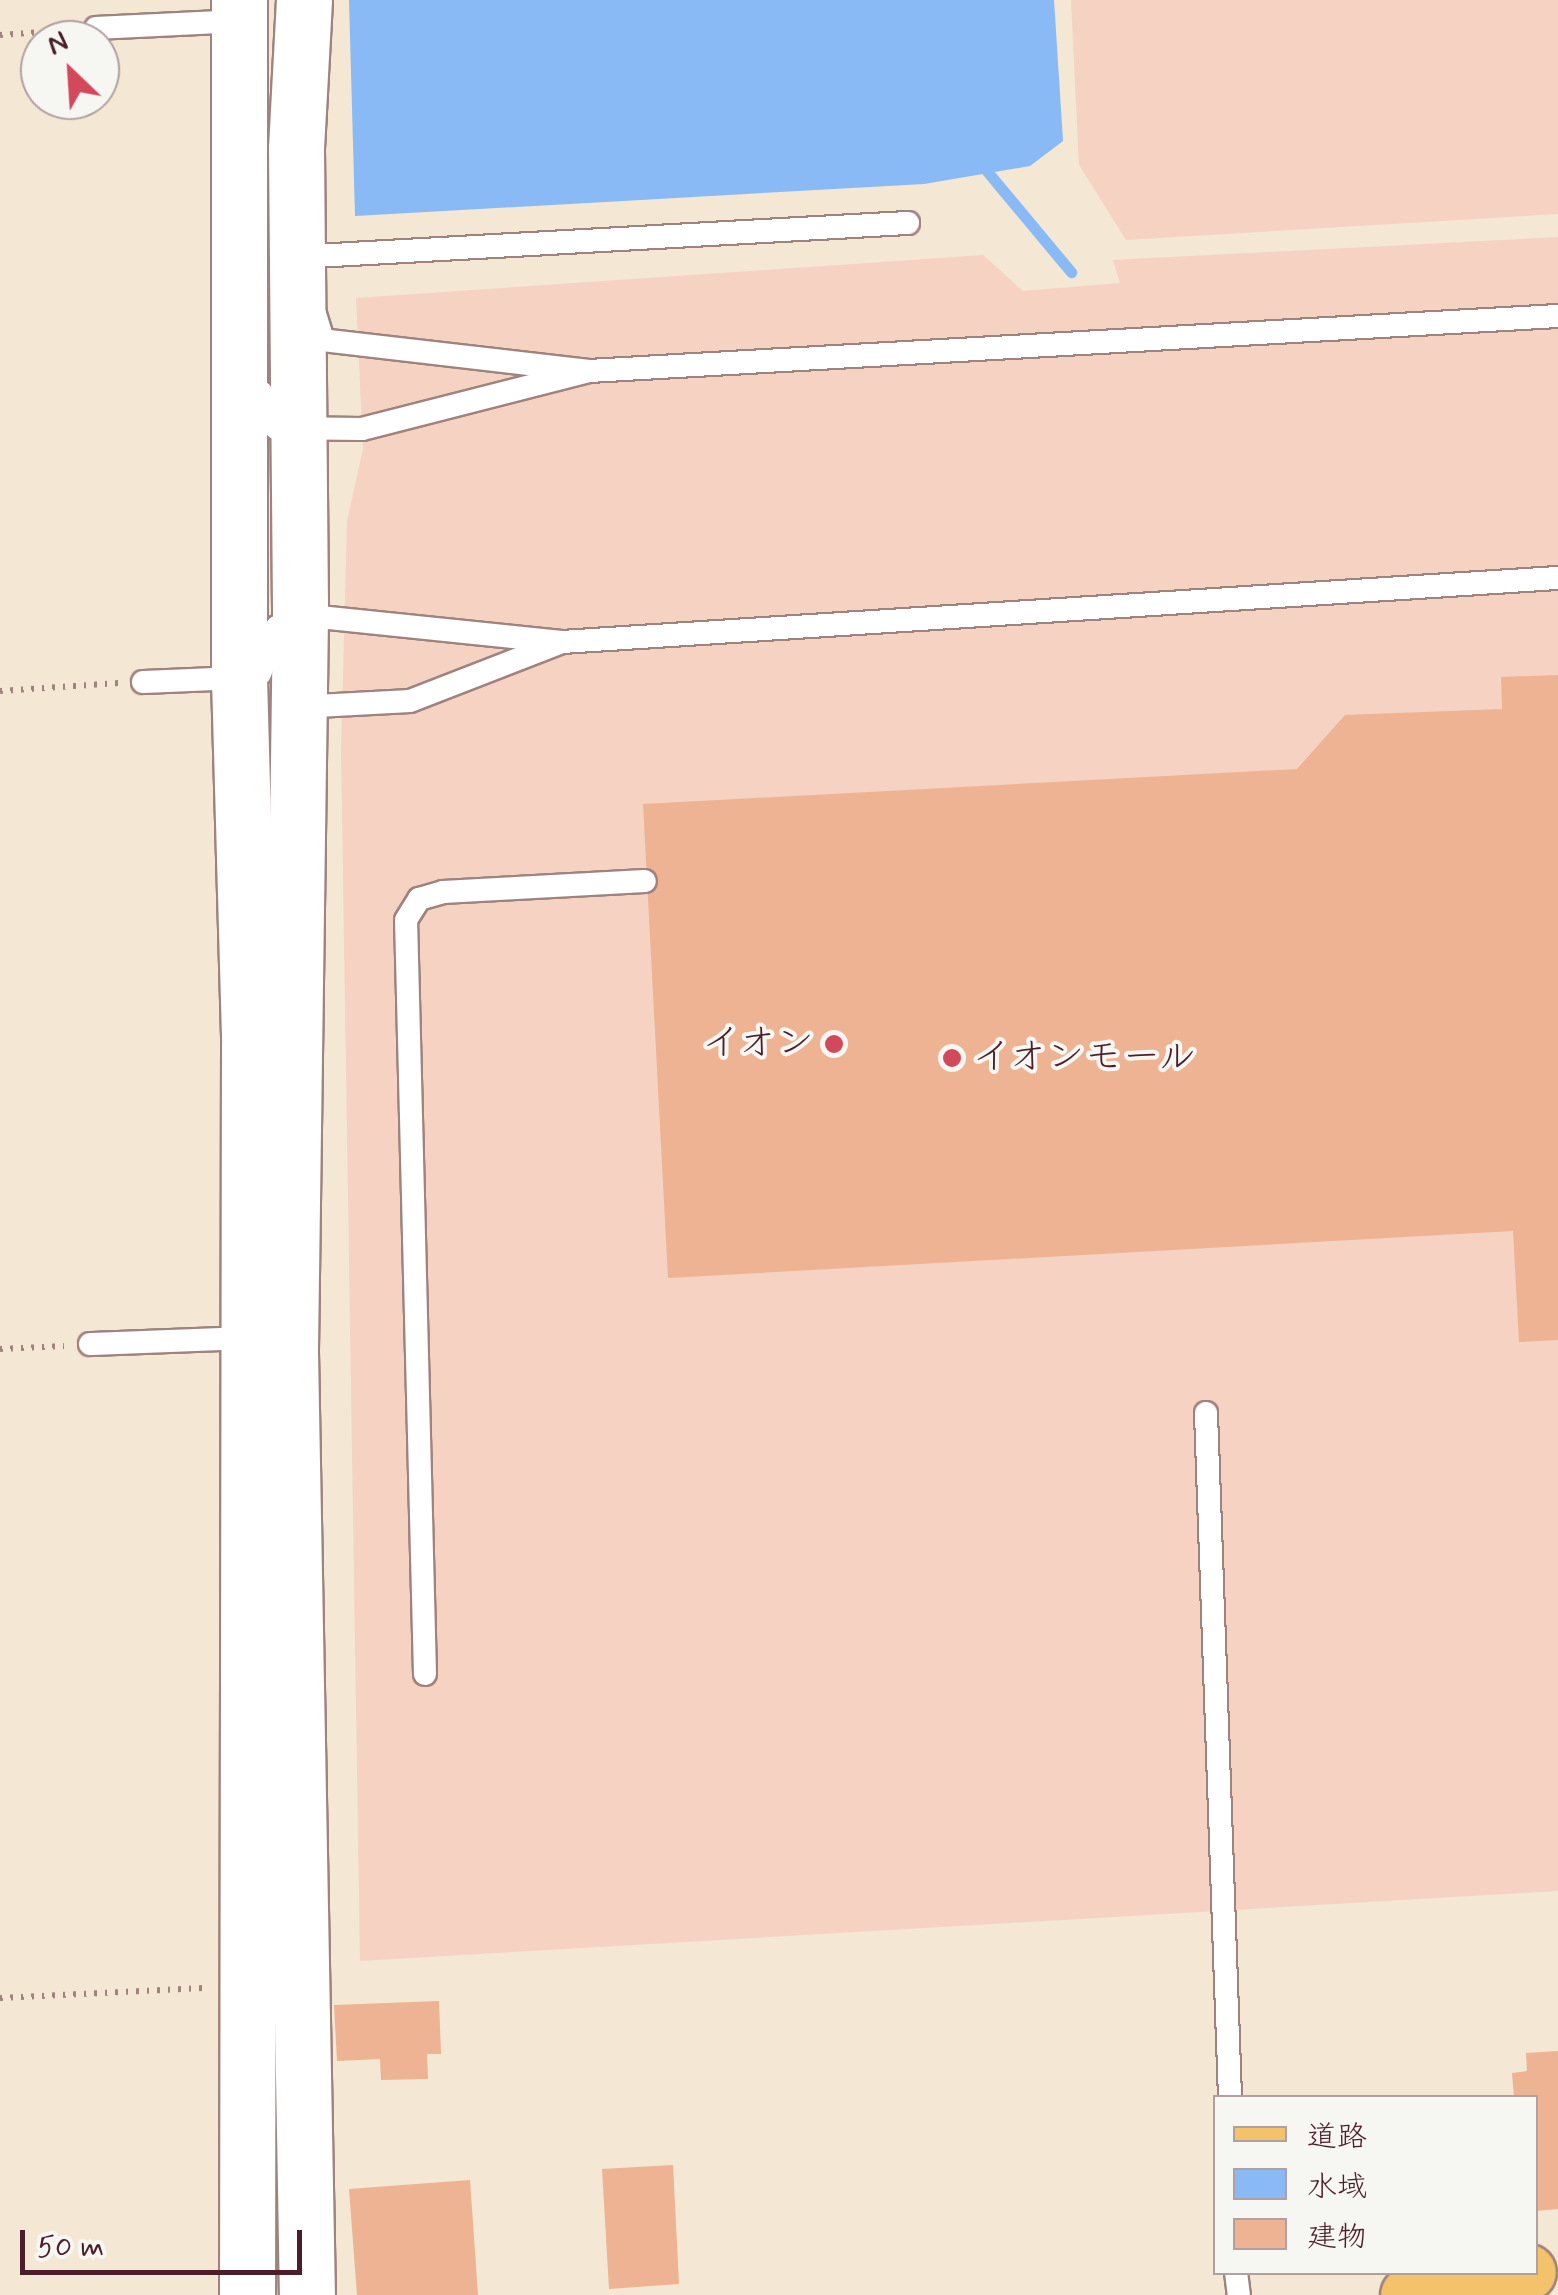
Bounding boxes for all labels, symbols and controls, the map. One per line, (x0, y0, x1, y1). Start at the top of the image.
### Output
north arrow (20, 20, 120, 120)
text: N (42, 23, 74, 65)
place label: イオン (700, 1021, 814, 1067)
marker: イオン (823, 1033, 845, 1055)
place label: イオンモール (972, 1035, 1200, 1081)
marker: イオンモール (941, 1047, 963, 1069)
legend (1213, 2095, 1538, 2275)
text: 道路 (1307, 2118, 1367, 2157)
text: 水域 (1307, 2168, 1367, 2207)
scale bar (25, 2210, 308, 2272)
text: 建物 (1307, 2218, 1367, 2257)
text: 50 m (37, 2228, 104, 2267)

